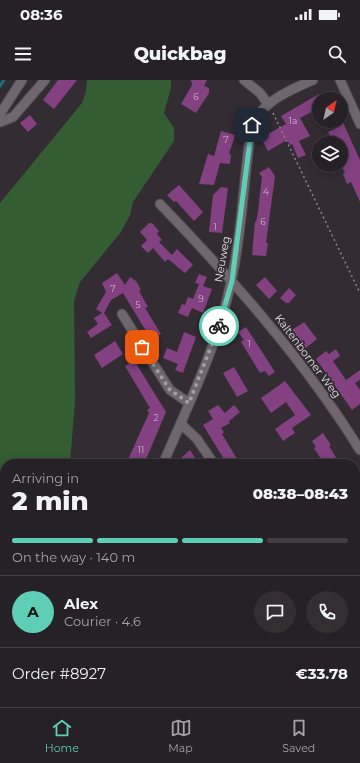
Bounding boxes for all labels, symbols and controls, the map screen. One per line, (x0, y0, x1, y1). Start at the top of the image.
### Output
text: 08:36 (20, 5, 62, 24)
icon: menu (12, 43, 34, 65)
text: Quickbag (134, 43, 226, 65)
icon: search (326, 43, 348, 65)
house number: 6 (193, 91, 199, 102)
north arrow (312, 92, 348, 128)
map controls (312, 92, 348, 172)
pin (235, 108, 269, 142)
icon: home (241, 114, 263, 136)
house number: 1a (289, 115, 297, 126)
house number: 7 (223, 134, 229, 145)
button: layers (312, 136, 348, 172)
house number: 4 (263, 186, 269, 197)
house number: 6 (260, 216, 266, 227)
house number: 1 (213, 221, 217, 232)
street label: Neuweg (211, 235, 233, 283)
house number: 7 (110, 283, 116, 294)
house number: 9 (198, 293, 204, 304)
house number: 5 (135, 299, 141, 310)
courier (199, 306, 239, 346)
street label: Kaltenborner Weg (272, 311, 344, 401)
icon: bike (208, 315, 230, 337)
pin (125, 330, 159, 364)
icon: bag (131, 336, 153, 358)
house number: 1 (247, 338, 251, 349)
house number: 2 (153, 412, 159, 423)
house number: 11 (138, 444, 144, 455)
text: Arriving in (12, 470, 79, 486)
text: 08:38–08:43 (253, 484, 348, 503)
text: 2 min (12, 485, 89, 517)
text: On the way · 140 m (12, 549, 135, 565)
button: chat (254, 591, 296, 633)
button: phone (306, 591, 348, 633)
text: Alex (64, 594, 98, 613)
text: A (27, 602, 39, 621)
text: Courier · 4.6 (64, 613, 141, 629)
text: Order #8927 (12, 664, 106, 683)
text: €33.78 (296, 664, 348, 683)
tab: Home (45, 717, 79, 755)
tab: Map (168, 717, 193, 755)
tab: Saved (282, 717, 315, 755)

